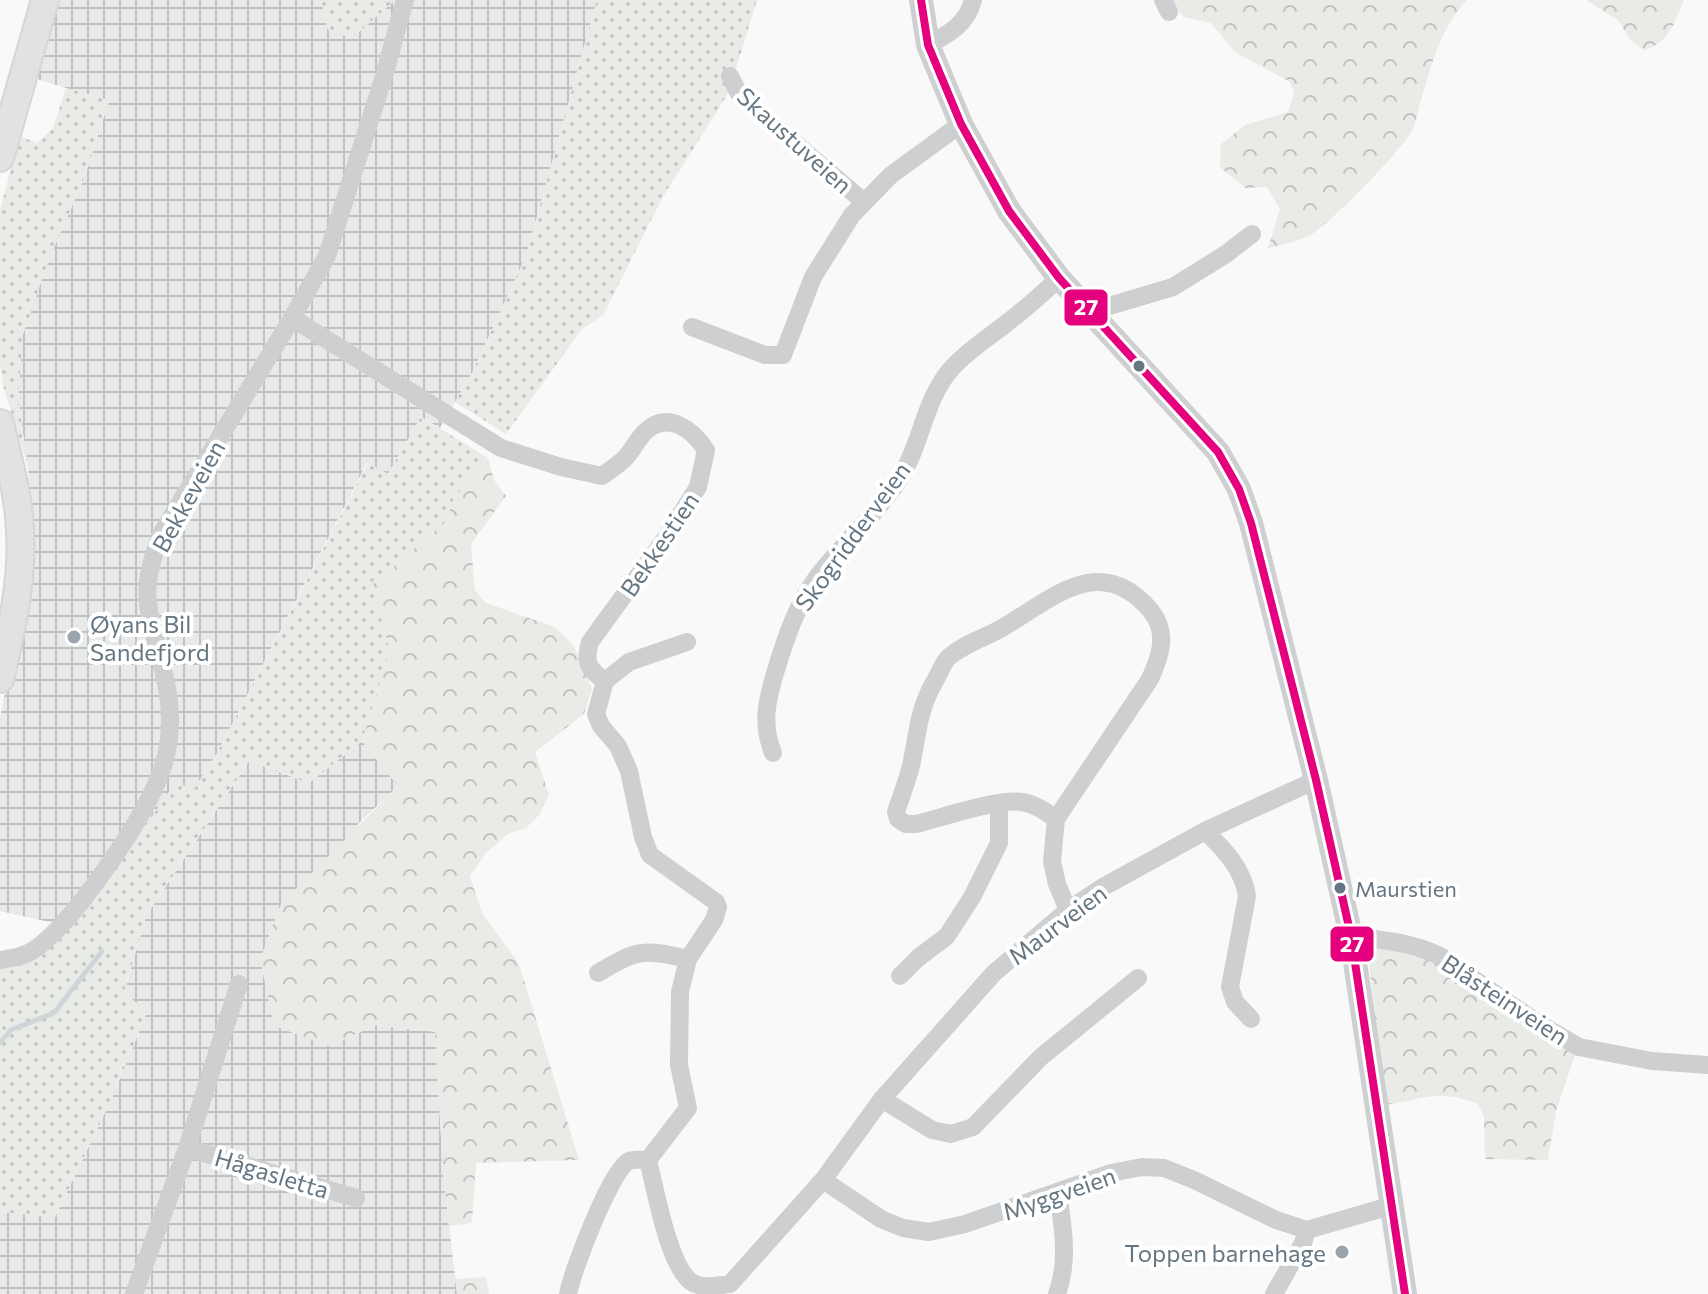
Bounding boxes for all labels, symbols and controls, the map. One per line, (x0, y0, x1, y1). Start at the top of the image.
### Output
street label: Skaustuveien (732, 81, 858, 199)
line badge: 27 (1063, 288, 1109, 327)
text: 27 (1074, 293, 1098, 320)
unlabelled marker (1131, 358, 1147, 374)
street label: Bekkeveien (145, 435, 231, 557)
street label: Skogridderveien (788, 456, 916, 616)
street label: Bekkestien (614, 486, 704, 602)
place label: Øyans Bil Sandefjord (90, 609, 210, 666)
marker: Øyans Bil Sandefjord (65, 628, 83, 646)
place label: Maurstien (1355, 875, 1457, 902)
street label: Maurveien (1002, 878, 1112, 970)
marker: Maurstien (1332, 880, 1348, 896)
line badge: 27 (1329, 925, 1375, 963)
text: 27 (1340, 930, 1364, 957)
street label: Blåsteinveien (1437, 948, 1573, 1050)
street label: Hågasletta (212, 1142, 332, 1204)
street label: Myggveien (999, 1160, 1119, 1226)
place label: Toppen barnehage (1124, 1238, 1326, 1267)
marker: Toppen barnehage (1333, 1243, 1351, 1261)

